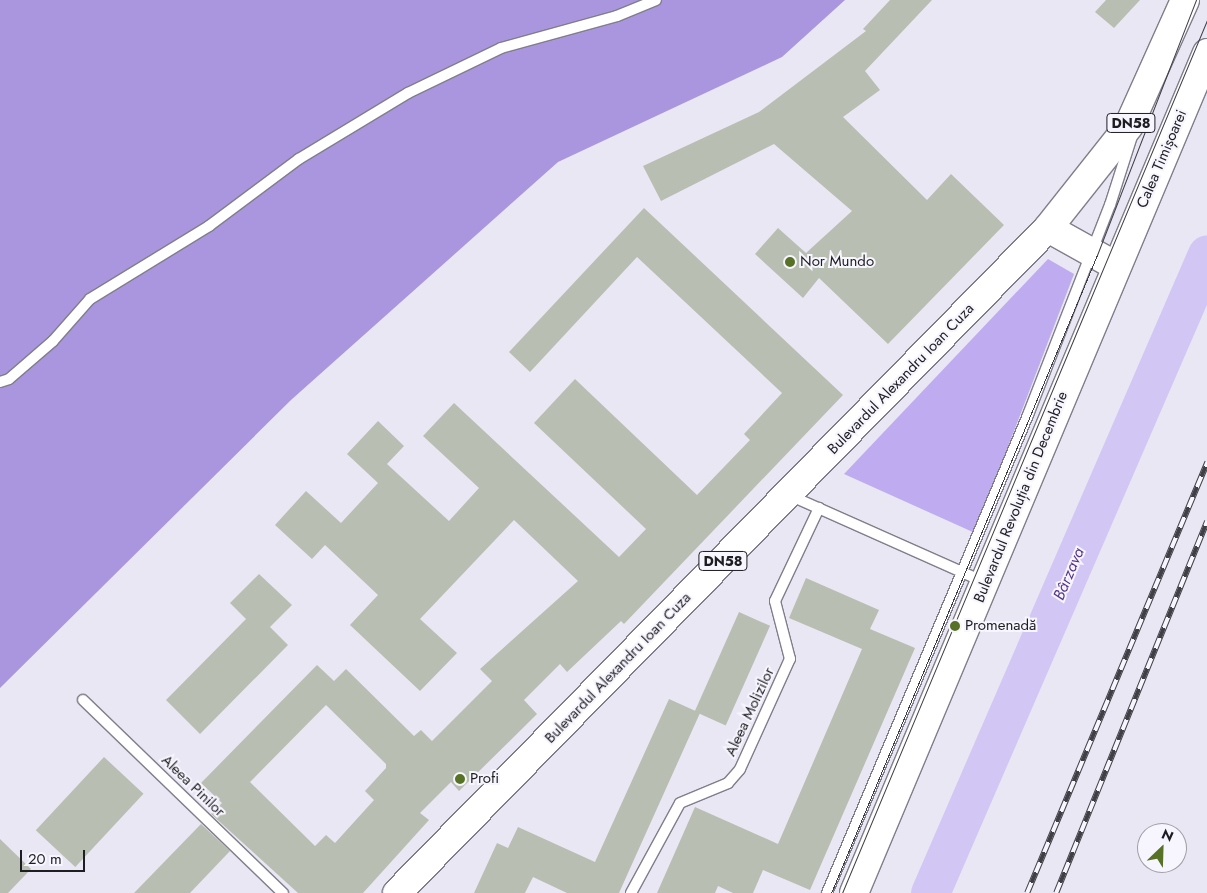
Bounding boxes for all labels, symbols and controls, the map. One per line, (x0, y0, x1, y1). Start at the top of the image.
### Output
street label: Calea Timișoarei (1133, 107, 1191, 211)
road number: DN58 (1106, 112, 1156, 134)
place label: Nor Mundo (800, 253, 874, 271)
marker: Nor Mundo (784, 256, 796, 268)
street label: Bulevardul Alexandru Ioan Cuza (824, 300, 978, 458)
street label: Bulevardul Revoluția din Decembrie (970, 389, 1072, 605)
water label: Bârzava (1049, 545, 1089, 603)
road number: DN58 (698, 550, 748, 572)
street label: Bulevardul Alexandru Ioan Cuza (541, 589, 695, 747)
place label: Promenadă (965, 617, 1036, 635)
marker: Promenadă (949, 620, 961, 632)
street label: Aleea Molizilor (722, 665, 778, 759)
street label: Aleea Pinilor (158, 751, 228, 821)
place label: Profi (470, 770, 499, 788)
marker: Profi (454, 773, 466, 785)
north arrow (1137, 823, 1187, 873)
text: N (1159, 824, 1177, 847)
scale bar (22, 840, 88, 872)
text: 20 m (28, 848, 62, 870)

